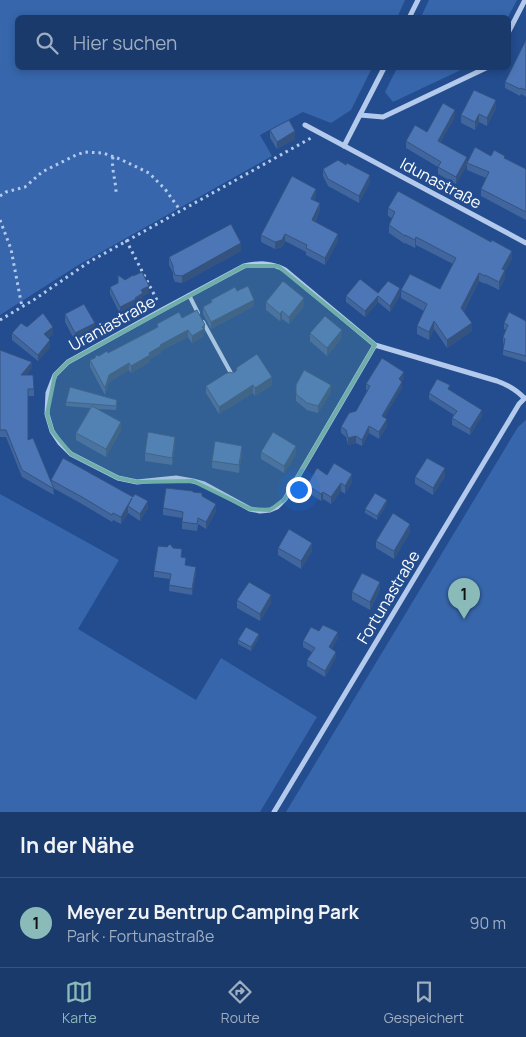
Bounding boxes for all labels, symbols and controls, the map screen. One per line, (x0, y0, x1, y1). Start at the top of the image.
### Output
search box (15, 15, 511, 70)
icon: search (33, 29, 61, 57)
text: Hier suchen (73, 30, 177, 56)
street label: Idunastraße (396, 152, 486, 214)
street label: Uraniastraße (65, 290, 159, 356)
your location (286, 477, 312, 503)
street label: Fortunastraße (351, 546, 425, 648)
pin: 1 (448, 578, 480, 619)
text: In der Nähe (20, 831, 134, 859)
text: Meyer zu Bentrup Camping Park (67, 899, 359, 925)
text: 1 (32, 912, 40, 934)
text: 90 m (470, 912, 506, 934)
text: Park · Fortunastraße (67, 925, 214, 947)
tab: Karte (62, 978, 97, 1027)
tab: Route (221, 978, 260, 1027)
tab: Gespeichert (384, 978, 464, 1027)

